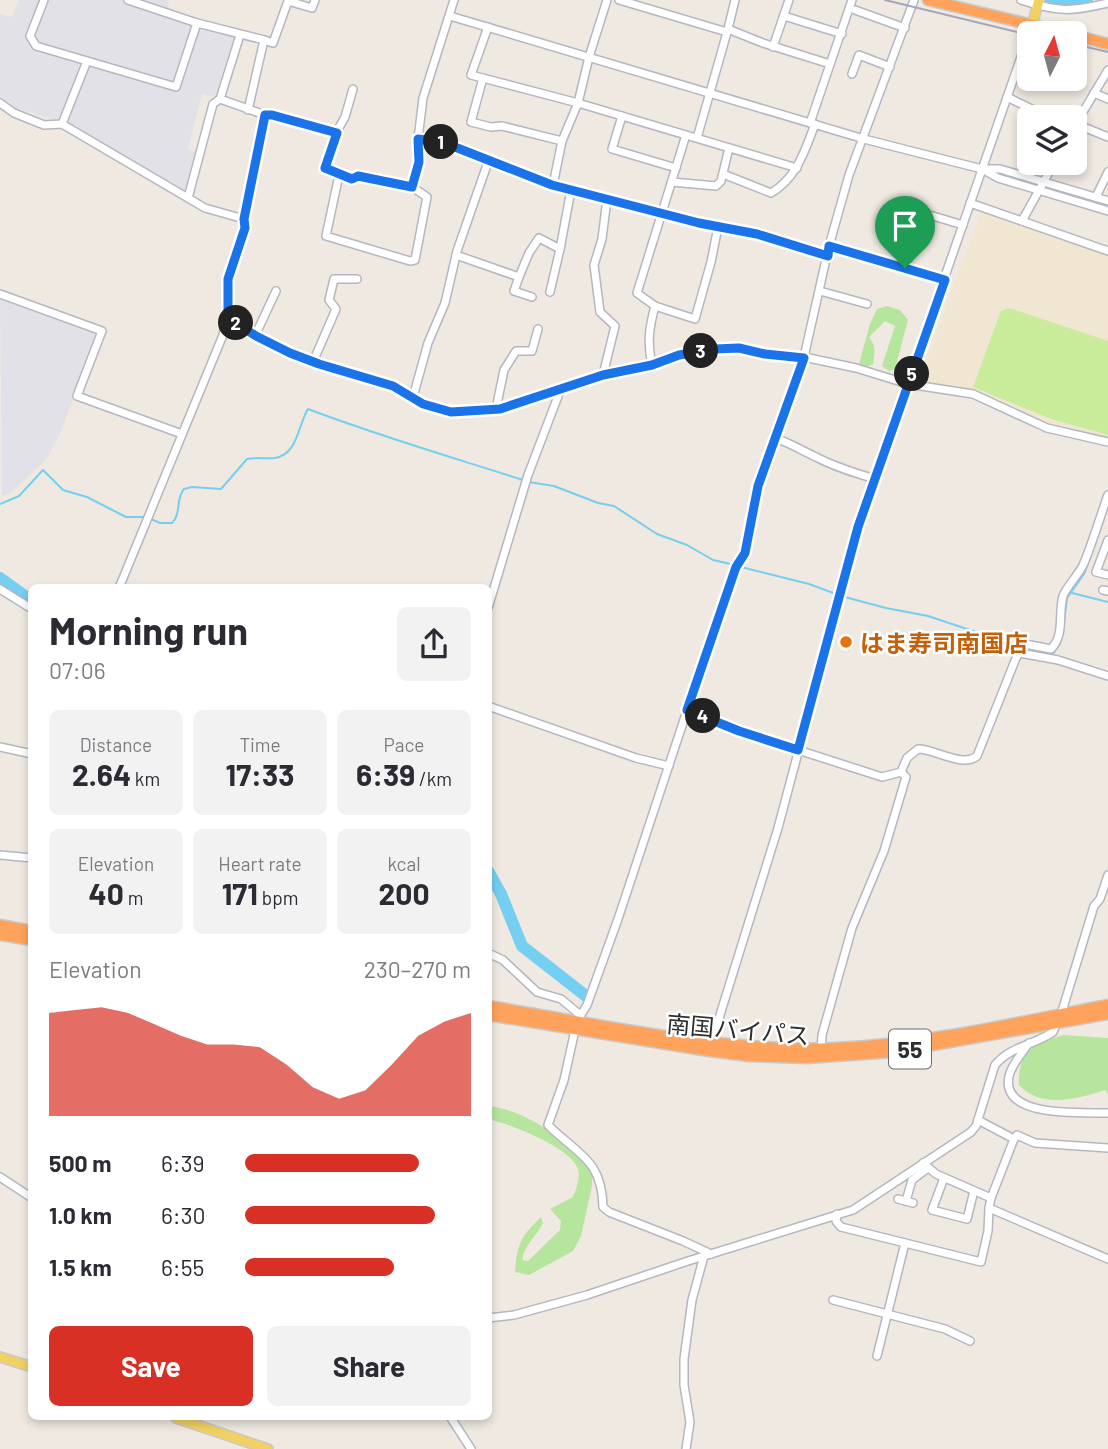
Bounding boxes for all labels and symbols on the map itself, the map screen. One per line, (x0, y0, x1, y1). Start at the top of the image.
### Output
north arrow (1017, 21, 1087, 91)
pin: 1 (424, 124, 458, 160)
pin (875, 196, 935, 268)
pin: 2 (218, 306, 254, 340)
pin: 3 (684, 334, 718, 368)
pin: 5 (894, 356, 930, 392)
place label: はま寿司南国店 (860, 628, 1028, 657)
marker: はま寿司南国店 (838, 634, 854, 650)
pin: 4 (686, 698, 720, 734)
street label: 南国バイパス (665, 1008, 811, 1050)
road number: 55 (889, 1030, 931, 1068)

